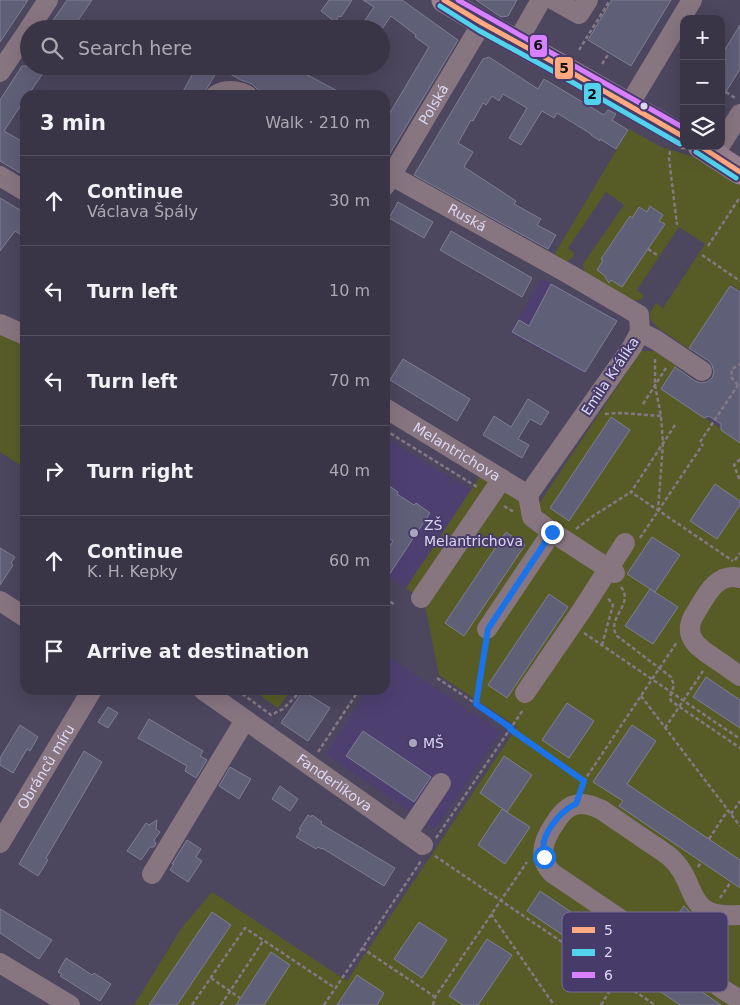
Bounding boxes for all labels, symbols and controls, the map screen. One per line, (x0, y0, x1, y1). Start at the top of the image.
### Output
map controls (680, 15, 725, 150)
button: + (680, 15, 725, 60)
search box (20, 20, 390, 75)
icon: search (38, 34, 66, 62)
line badge: 6 (529, 34, 548, 58)
text: Search here (78, 37, 192, 59)
text: 6 (533, 37, 543, 53)
line badge: 5 (554, 56, 574, 80)
text: 5 (559, 60, 569, 76)
button: − (680, 60, 725, 105)
street label: Polská (415, 81, 452, 127)
line badge: 2 (583, 82, 602, 106)
text: 2 (587, 86, 597, 102)
unlabelled marker (639, 101, 649, 111)
button: layers (680, 105, 725, 150)
text: 3 min (40, 111, 106, 135)
text: Walk · 210 m (265, 113, 370, 132)
text: Continue (87, 180, 183, 202)
icon: ahead (40, 187, 68, 215)
text: 30 m (329, 191, 370, 210)
street label: Ruská (445, 200, 489, 235)
text: Václava Špály (87, 202, 198, 221)
icon: left (40, 277, 68, 305)
text: Turn left (87, 280, 178, 302)
text: 10 m (329, 281, 370, 300)
street label: Emila Králíka (578, 334, 642, 418)
icon: left (40, 367, 68, 395)
text: Turn left (87, 370, 178, 392)
text: 70 m (329, 371, 370, 390)
street label: Melantrichova (410, 419, 503, 484)
icon: right (40, 457, 68, 485)
text: Turn right (87, 460, 193, 482)
text: 40 m (329, 461, 370, 480)
place label: ZŠ Melantrichova (424, 516, 523, 549)
route end (541, 521, 564, 544)
marker: ZŠ Melantrichova (408, 527, 420, 539)
text: Continue (87, 540, 183, 562)
icon: ahead (40, 547, 68, 575)
text: 60 m (329, 551, 370, 570)
text: K. H. Kepky (87, 562, 177, 581)
icon: arrive (40, 637, 68, 665)
text: Arrive at destination (87, 640, 309, 662)
street label: Obránců míru (14, 721, 78, 812)
place label: MŠ (423, 734, 444, 751)
marker: MŠ (407, 737, 419, 749)
street label: Fanderlíkova (294, 751, 375, 815)
route start (533, 846, 556, 869)
legend (562, 912, 728, 992)
text: 5 (604, 922, 613, 938)
text: 2 (604, 944, 613, 960)
text: 6 (604, 967, 613, 983)

